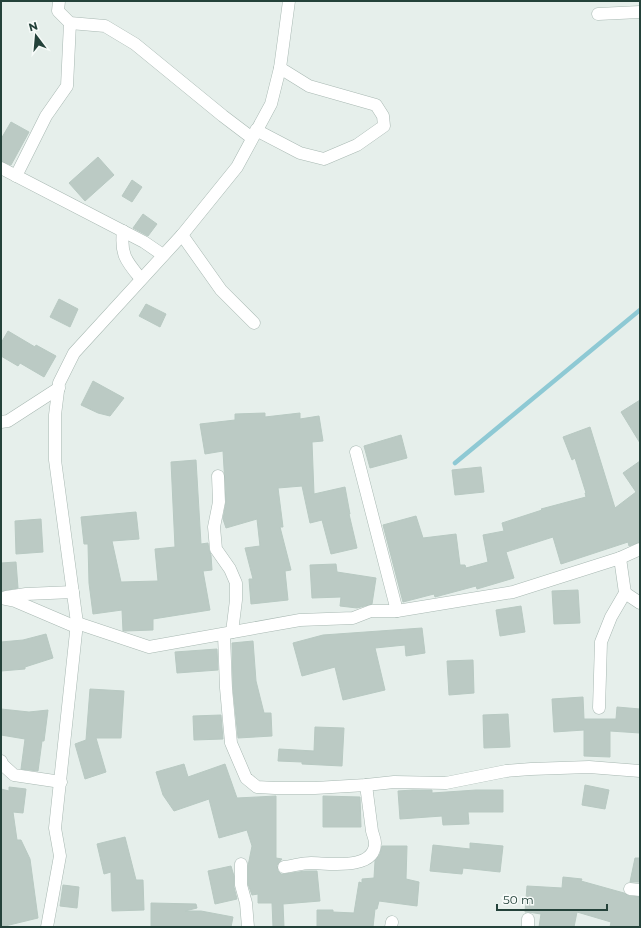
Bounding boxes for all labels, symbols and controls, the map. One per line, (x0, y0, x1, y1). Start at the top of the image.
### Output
north arrow (16, 16, 56, 56)
text: N (27, 18, 39, 34)
scale bar (497, 886, 607, 912)
text: 50 m (503, 892, 534, 907)

